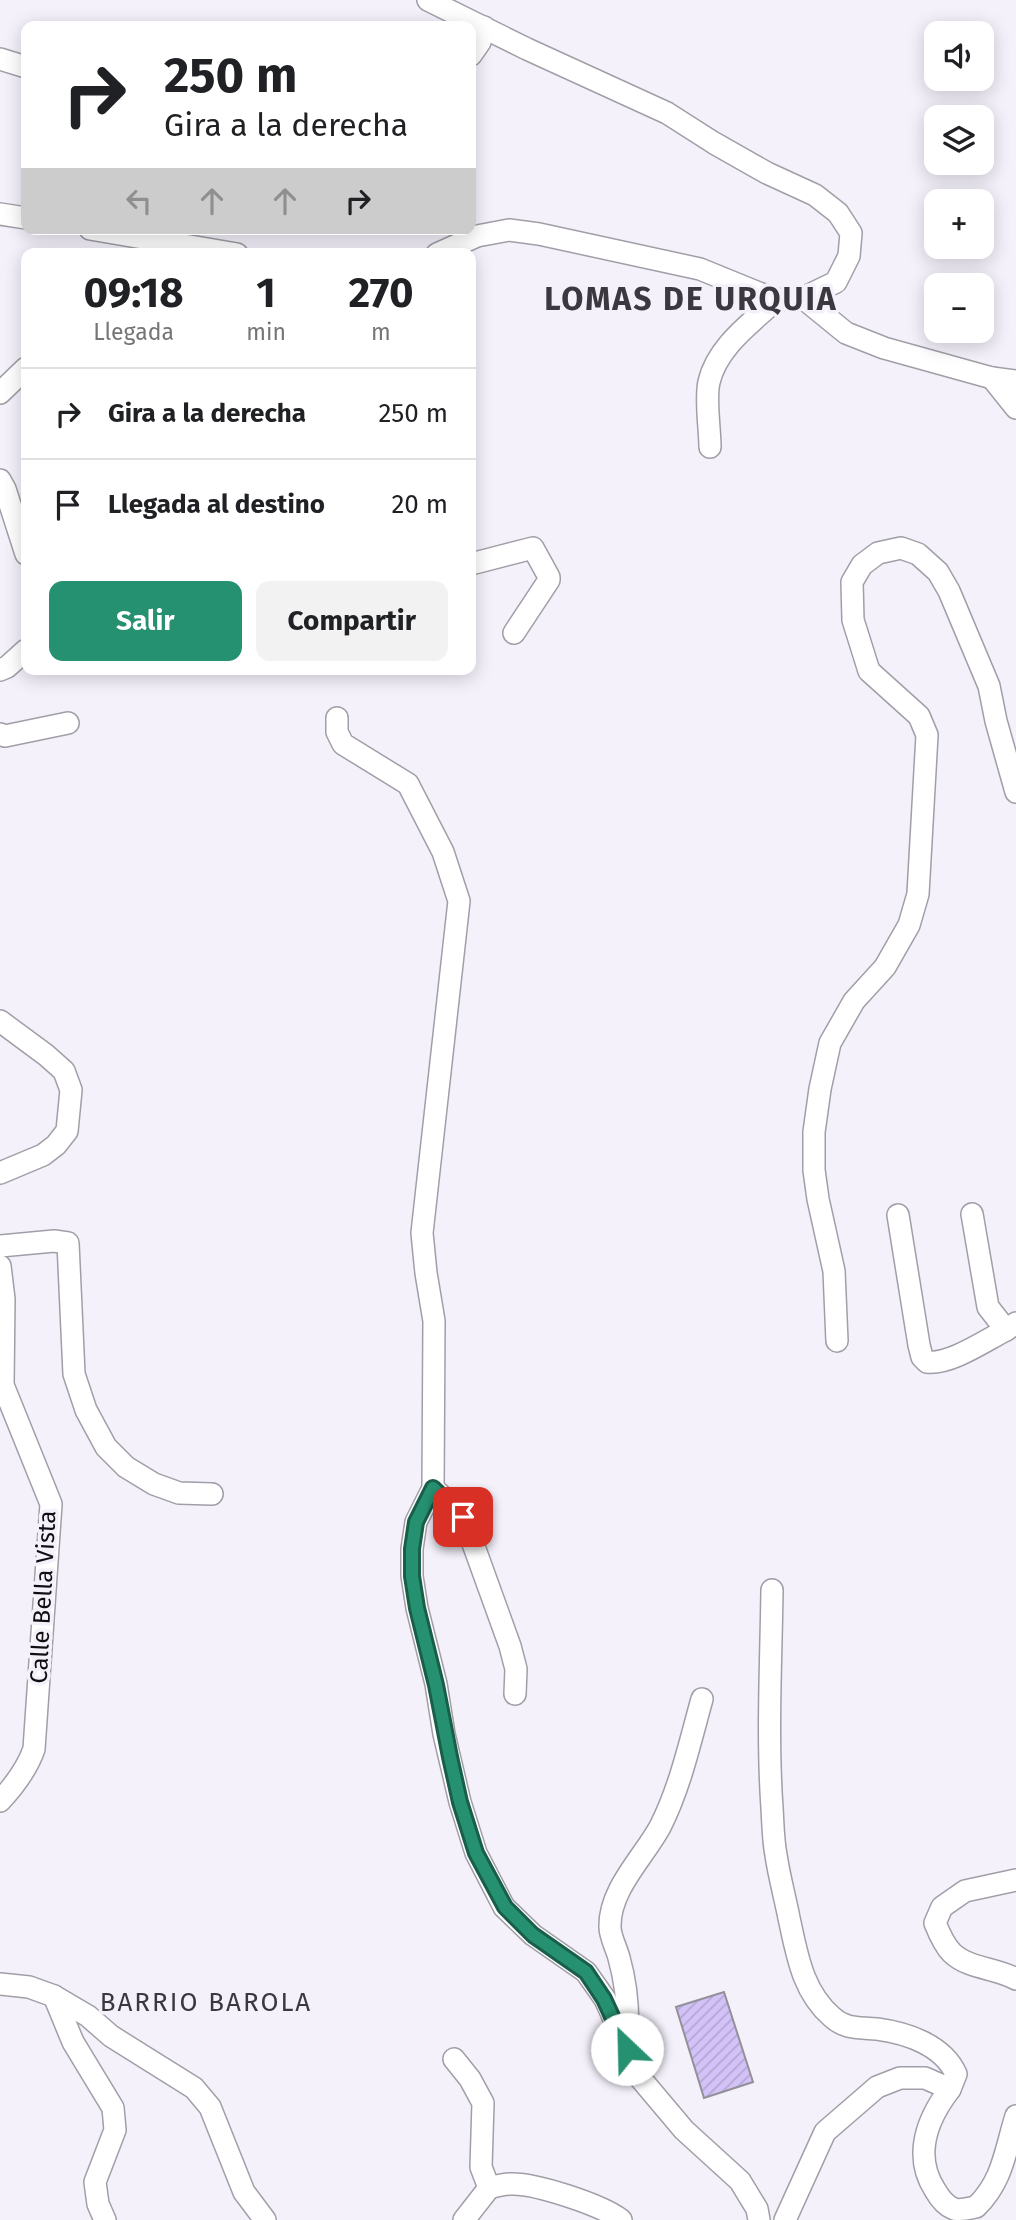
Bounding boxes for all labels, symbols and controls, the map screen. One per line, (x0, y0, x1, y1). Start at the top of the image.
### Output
map controls (924, 21, 994, 343)
button: sound (924, 21, 994, 91)
text: 250 m (164, 46, 297, 105)
icon: right (49, 49, 140, 140)
button: layers (924, 105, 994, 175)
text: Gira a la derecha (164, 106, 408, 144)
icon: left (120, 182, 158, 220)
icon: ahead (193, 182, 231, 220)
icon: ahead (266, 182, 304, 220)
icon: right (339, 182, 377, 220)
button: + (924, 189, 994, 259)
text: 09:18 (84, 268, 184, 318)
text: 1 (256, 268, 276, 318)
text: 270 (348, 268, 413, 318)
button: − (924, 273, 994, 343)
district label: LOMAS DE URQUIA (544, 280, 838, 318)
text: Llegada (93, 318, 174, 346)
text: min (246, 318, 286, 346)
text: m (371, 318, 391, 346)
icon: right (49, 395, 87, 433)
text: Gira a la derecha (108, 398, 306, 429)
text: 250 m (378, 398, 448, 429)
icon: arrive (49, 486, 87, 524)
text: Llegada al destino (108, 489, 325, 520)
text: 20 m (391, 489, 448, 520)
button: Salir (49, 581, 242, 661)
button: Compartir (256, 581, 448, 661)
pin (433, 1487, 493, 1547)
icon: arrive (444, 1498, 482, 1536)
street label: Calle Bella Vista (24, 1510, 62, 1684)
district label: BARRIO BAROLA (100, 1987, 312, 2018)
position arrow (590, 2012, 664, 2086)

